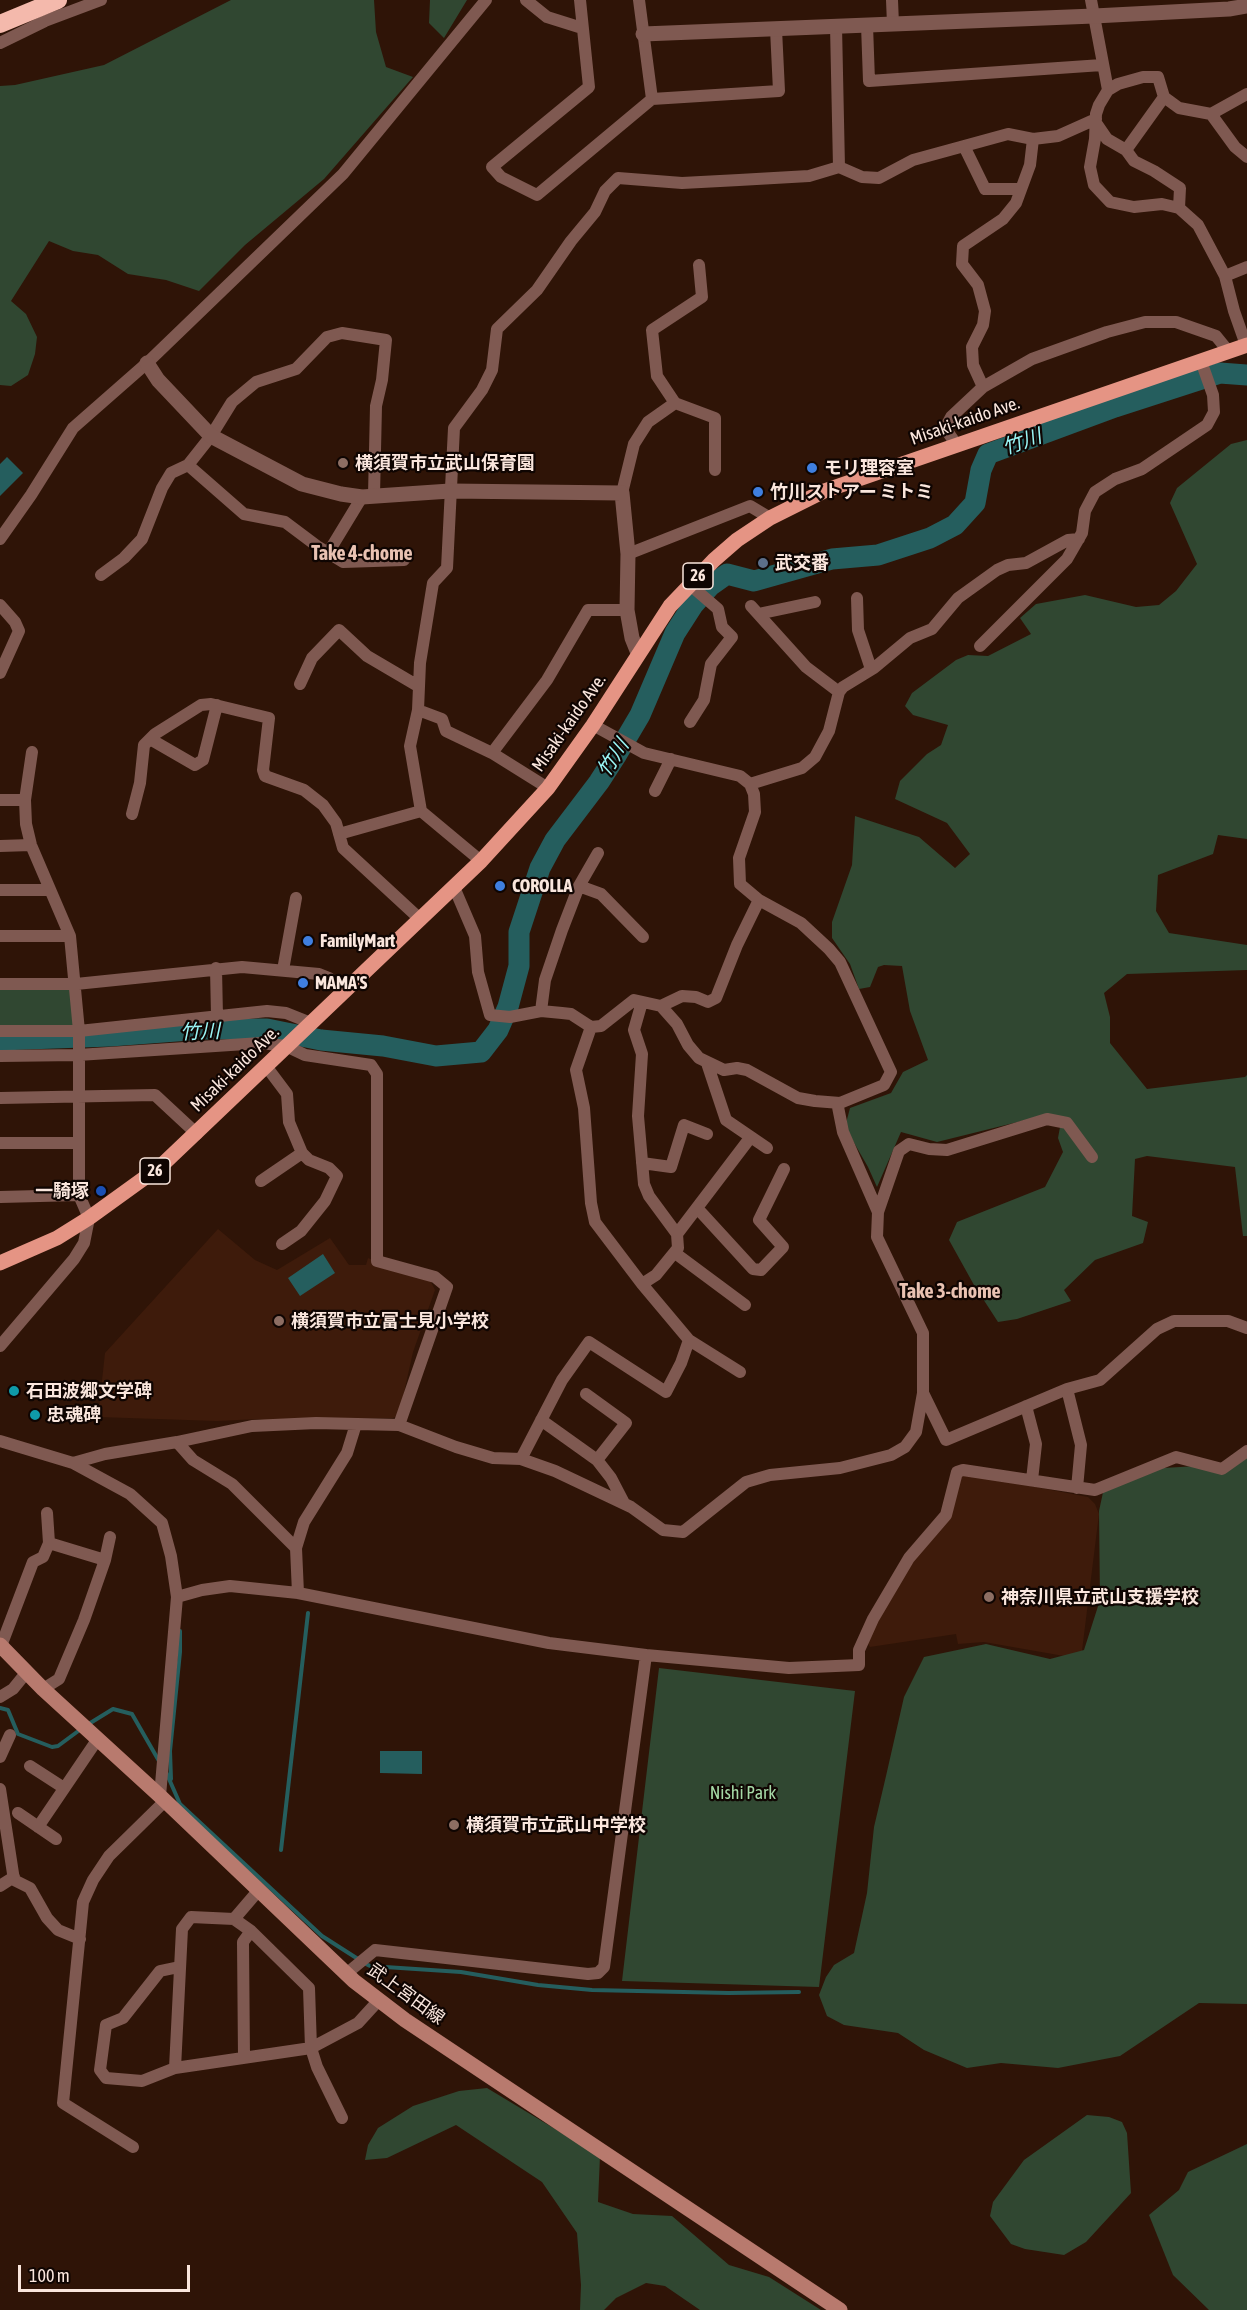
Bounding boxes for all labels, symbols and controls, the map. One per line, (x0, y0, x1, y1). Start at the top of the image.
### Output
street label: Misaki-kaido Ave. (907, 392, 1023, 450)
water label: 竹川 (999, 424, 1045, 460)
place label: 横須賀市立武山保育園 (355, 452, 535, 474)
marker: 横須賀市立武山保育園 (336, 456, 350, 470)
place label: モリ理容室 (824, 457, 914, 479)
marker: モリ理容室 (805, 461, 819, 475)
place label: 竹川ストアー ミトミ (770, 481, 933, 503)
marker: 竹川ストアー ミトミ (751, 485, 765, 499)
district label: Take 4-chome (311, 542, 413, 566)
place label: 武交番 (775, 552, 829, 574)
marker: 武交番 (756, 556, 770, 570)
road number: 26 (683, 563, 713, 589)
street label: Misaki-kaido Ave. (527, 670, 611, 776)
water label: 竹川 (592, 735, 634, 781)
place label: COROLLA (512, 875, 572, 897)
marker: COROLLA (493, 879, 507, 893)
place label: FamilyMart (320, 930, 395, 952)
marker: FamilyMart (301, 934, 315, 948)
place label: MAMA'S (315, 972, 367, 994)
marker: MAMA'S (296, 976, 310, 990)
water label: 竹川 (180, 1019, 220, 1045)
street label: Misaki-kaido Ave. (186, 1022, 284, 1116)
road number: 26 (140, 1158, 170, 1184)
place label: 一騎塚 (35, 1180, 89, 1202)
marker: 一騎塚 (94, 1184, 108, 1198)
district label: Take 3-chome (899, 1280, 1001, 1304)
place label: 横須賀市立富士見小学校 (291, 1310, 489, 1332)
marker: 横須賀市立富士見小学校 (272, 1314, 286, 1328)
place label: 石田波郷文学碑 (26, 1380, 152, 1402)
marker: 石田波郷文学碑 (7, 1384, 21, 1398)
place label: 忠魂碑 (47, 1404, 101, 1426)
marker: 忠魂碑 (28, 1408, 42, 1422)
place label: 神奈川県立武山支援学校 (1001, 1586, 1199, 1608)
marker: 神奈川県立武山支援学校 (982, 1590, 996, 1604)
park label: Nishi Park (710, 1782, 776, 1804)
place label: 横須賀市立武山中学校 (466, 1814, 646, 1836)
marker: 横須賀市立武山中学校 (447, 1818, 461, 1832)
street label: 武上宮田線 (363, 1959, 449, 2029)
scale bar (21, 2253, 194, 2291)
text: 100 m (29, 2265, 70, 2286)

